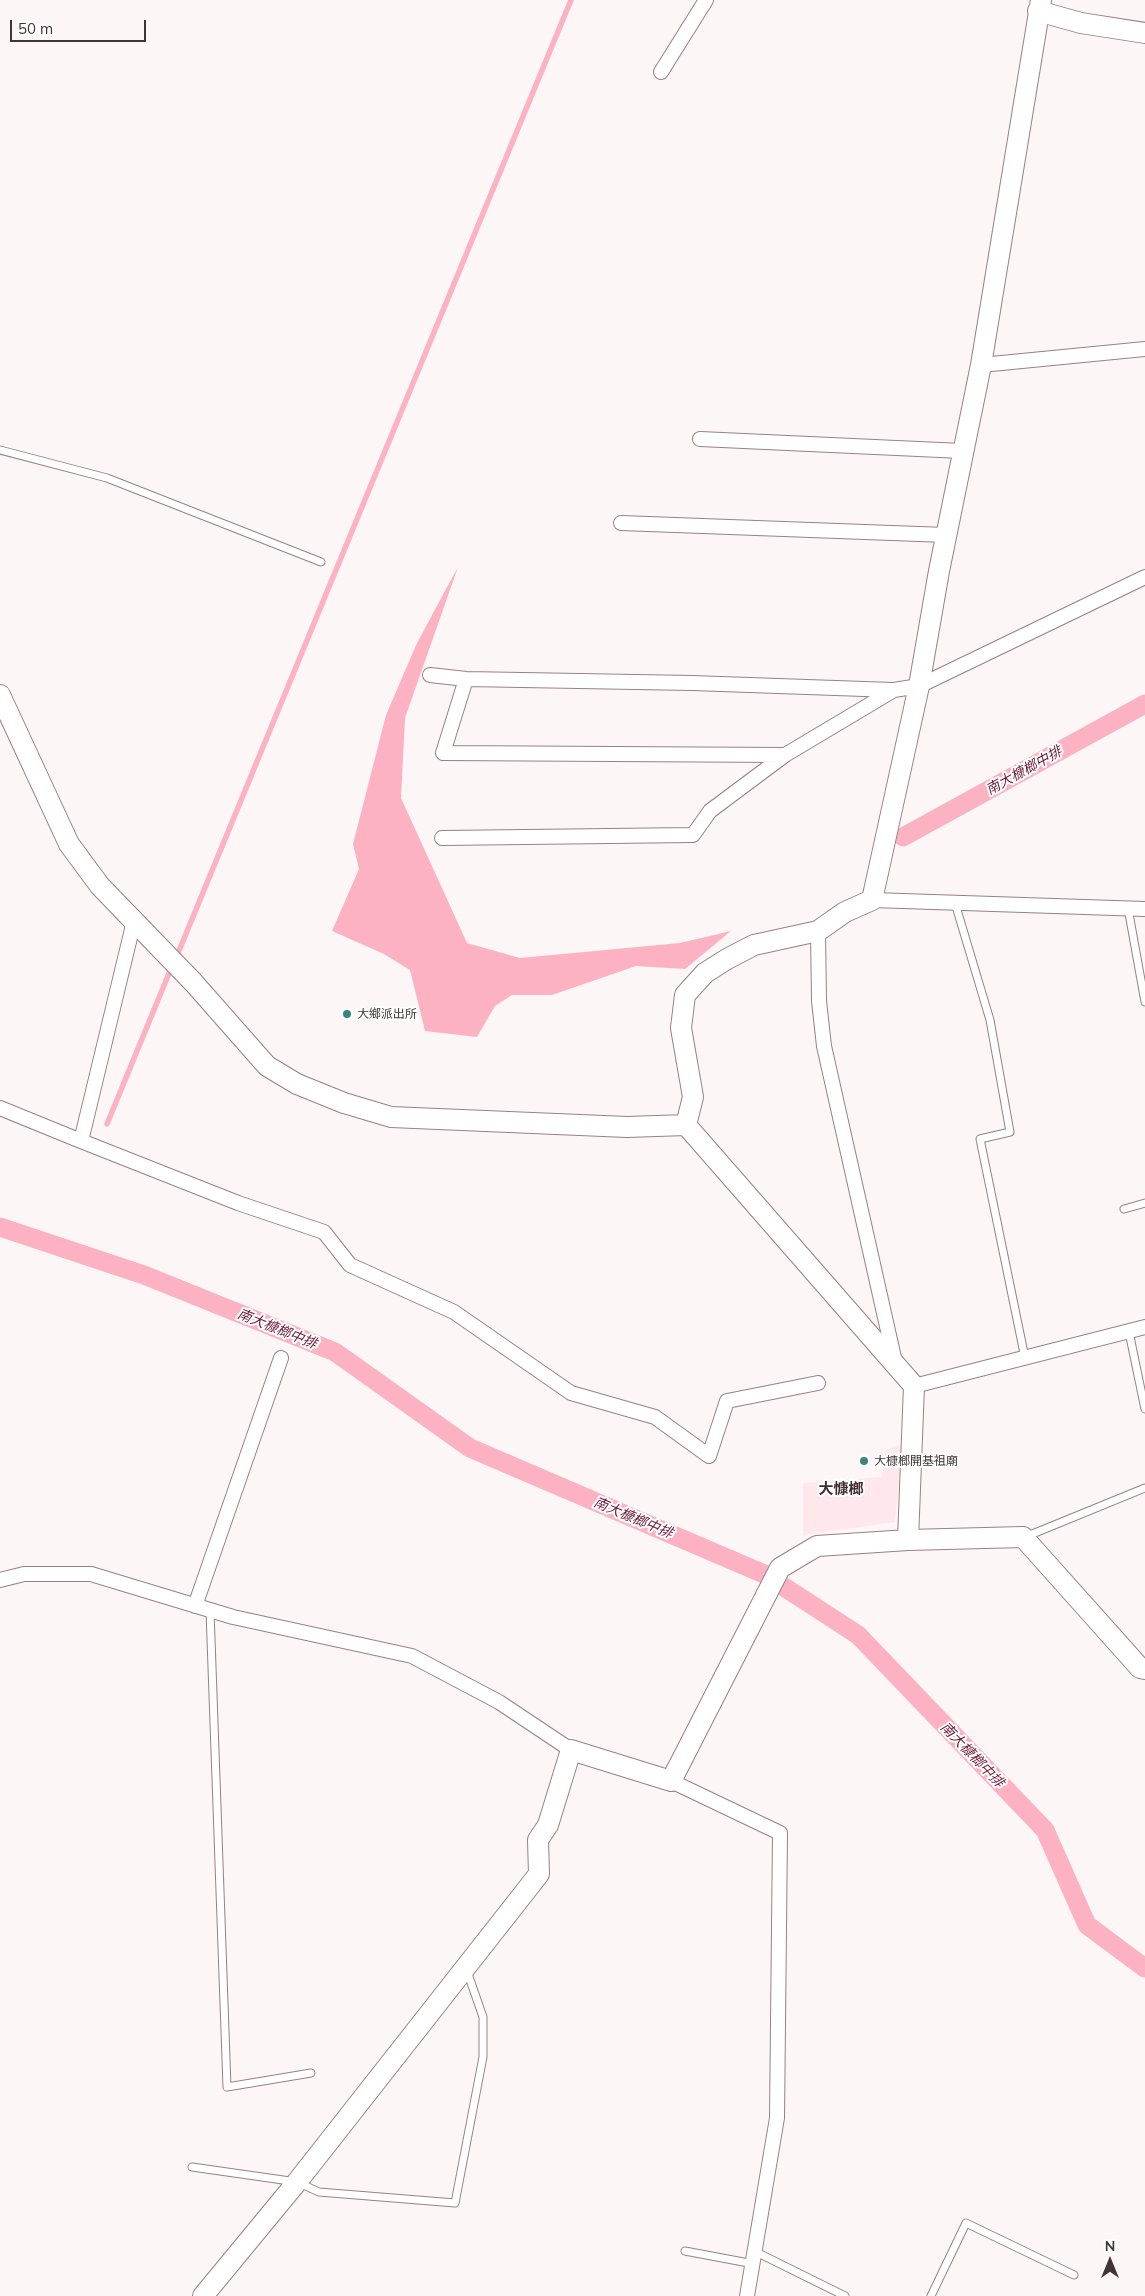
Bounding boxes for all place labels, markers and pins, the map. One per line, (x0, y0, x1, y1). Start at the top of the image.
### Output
place label: 大鄉派出所 (357, 1007, 417, 1021)
marker: 大鄉派出所 (341, 1008, 353, 1020)
place label: 大槺榔開基祖廟 (874, 1454, 958, 1468)
marker: 大槺榔開基祖廟 (858, 1455, 870, 1467)

